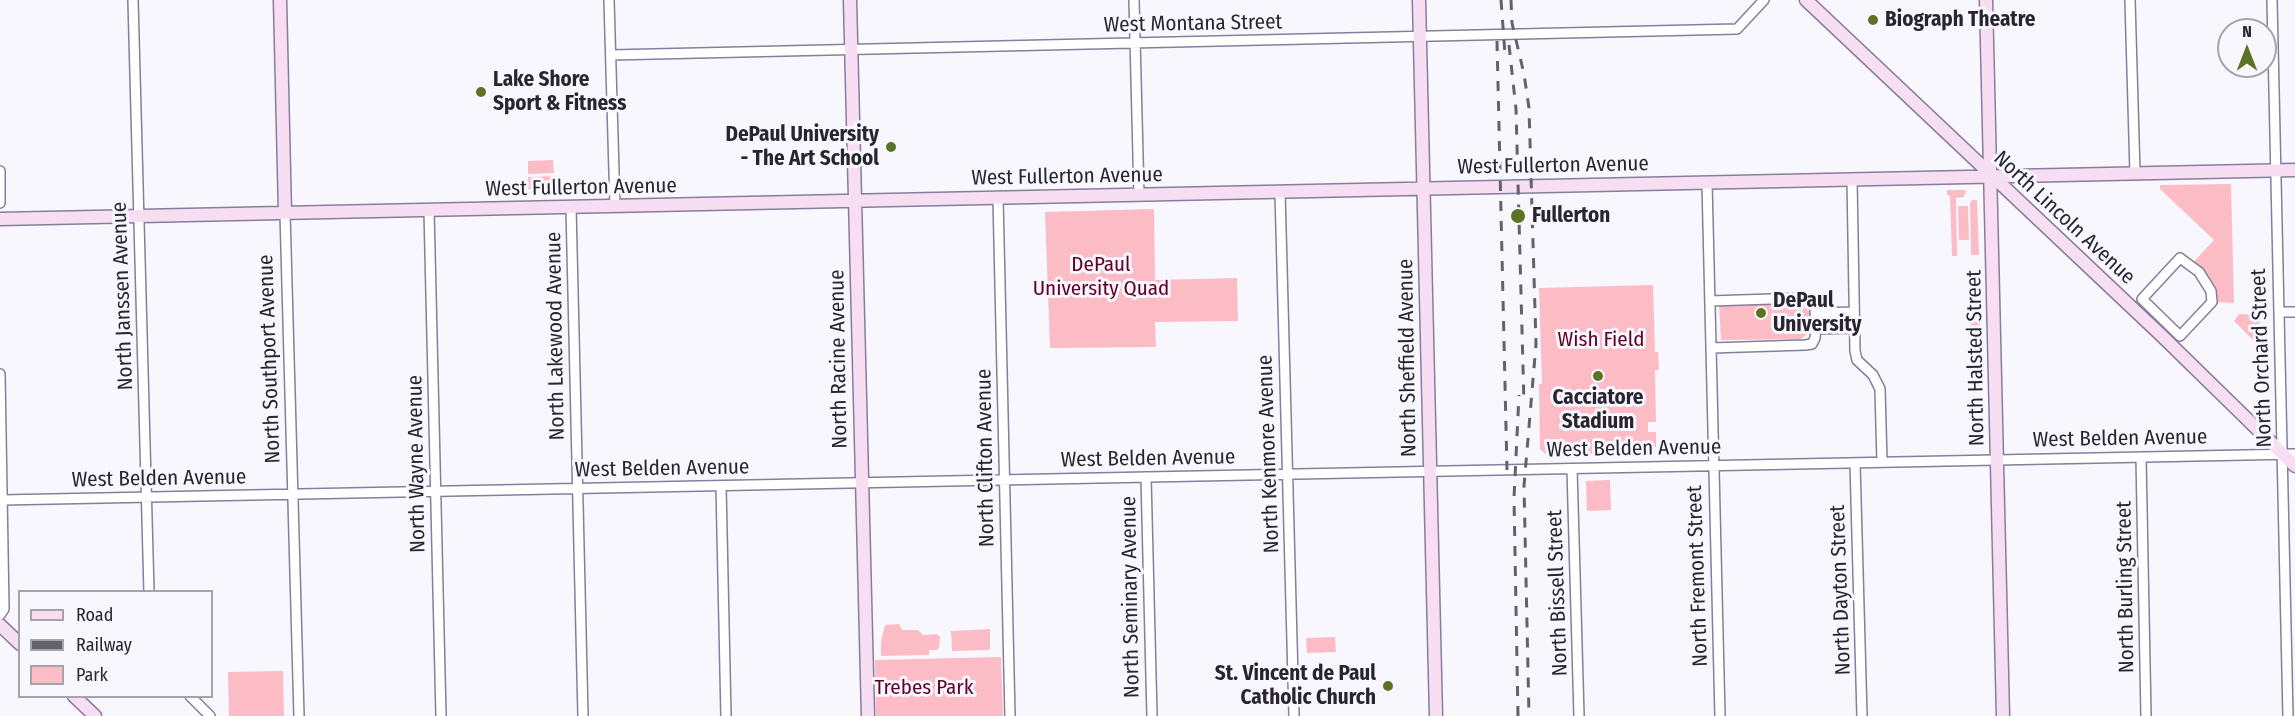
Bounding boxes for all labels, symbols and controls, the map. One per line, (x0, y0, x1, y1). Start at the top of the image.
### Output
place label: Biograph Theatre (1885, 7, 2035, 33)
street label: West Montana Street (1103, 10, 1283, 38)
marker: Biograph Theatre (1866, 13, 1880, 27)
north arrow (2217, 18, 2277, 78)
text: N (2242, 22, 2252, 41)
place label: Lake Shore Sport & Fitness (493, 67, 626, 117)
marker: Lake Shore Sport & Fitness (474, 85, 488, 99)
place label: DePaul University - The Art School (725, 122, 879, 172)
marker: DePaul University - The Art School (884, 140, 898, 154)
street label: North Lincoln Avenue (1988, 146, 2140, 290)
street label: West Fullerton Avenue (1457, 152, 1649, 180)
street label: West Fullerton Avenue (971, 163, 1163, 191)
street label: West Fullerton Avenue (485, 174, 677, 202)
street label: North Janssen Avenue (107, 201, 139, 391)
place label: Fullerton (1532, 203, 1610, 229)
marker: Fullerton (1509, 207, 1527, 225)
street label: North Lakewood Avenue (542, 232, 570, 440)
park label: DePaul University Quad (1033, 252, 1169, 302)
street label: North Southport Avenue (254, 254, 286, 464)
street label: North Sheffield Avenue (1394, 259, 1422, 457)
street label: North Orchard Street (2246, 268, 2278, 448)
street label: North Racine Avenue (825, 269, 853, 449)
street label: North Halsted Street (1962, 270, 1990, 446)
place label: DePaul University (1773, 288, 1862, 338)
marker: DePaul University (1754, 306, 1768, 320)
park label: Wish Field (1558, 327, 1644, 353)
street label: North Kenmore Avenue (1253, 354, 1285, 554)
street label: North Clifton Avenue (972, 369, 1000, 547)
marker: Cacciatore Stadium (1591, 369, 1605, 383)
street label: North Wayne Avenue (403, 375, 431, 553)
place label: Cacciatore Stadium (1553, 385, 1643, 435)
street label: West Belden Avenue (2032, 425, 2208, 453)
street label: West Belden Avenue (1546, 435, 1722, 463)
street label: West Belden Avenue (1060, 445, 1236, 473)
street label: West Belden Avenue (574, 455, 750, 483)
street label: West Belden Avenue (71, 465, 247, 493)
street label: North Fremont Street (1682, 485, 1714, 667)
street label: North Seminary Avenue (1117, 496, 1145, 698)
street label: North Burling Street (2112, 501, 2140, 673)
street label: North Dayton Street (1825, 504, 1857, 676)
street label: North Bissell Street (1543, 509, 1573, 677)
legend (18, 590, 213, 698)
text: Road (76, 604, 113, 626)
text: Railway (76, 634, 132, 656)
place label: St. Vincent de Paul Catholic Church (1215, 661, 1376, 711)
text: Park (76, 664, 108, 686)
park label: Trebes Park (875, 675, 973, 701)
marker: St. Vincent de Paul Catholic Church (1381, 679, 1395, 693)

